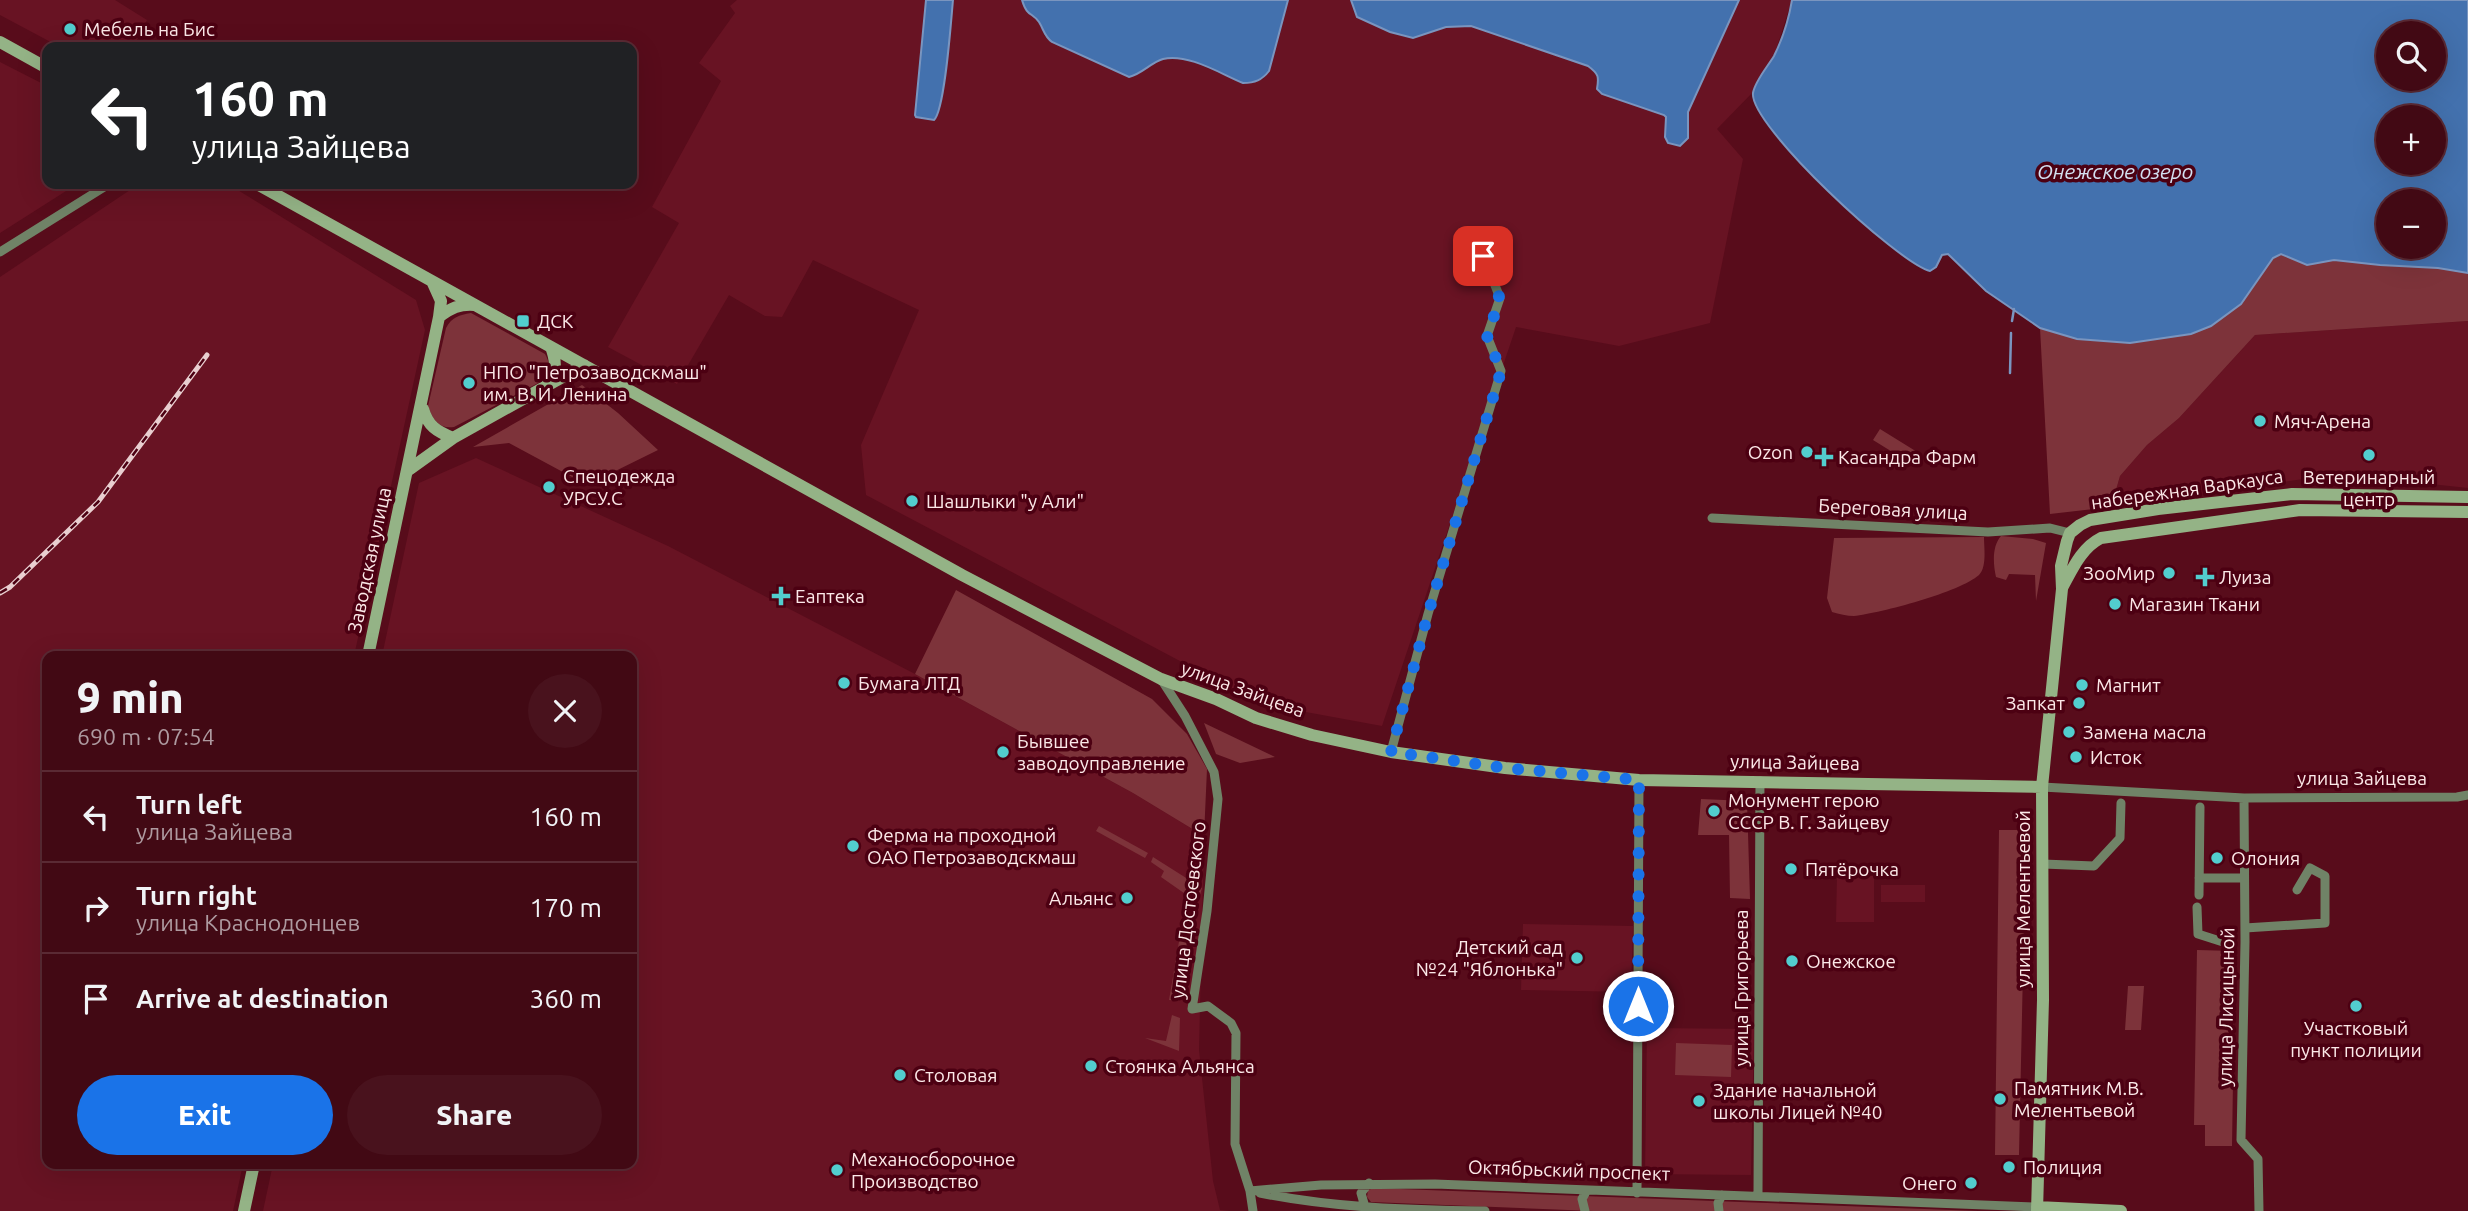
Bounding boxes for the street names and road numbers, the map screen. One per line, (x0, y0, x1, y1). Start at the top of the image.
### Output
street label: набережная Варкауса (2089, 465, 2285, 513)
street label: Заводская улица (343, 485, 395, 635)
street label: Береговая улица (1818, 494, 1968, 524)
street label: улица Зайцева (1178, 656, 1308, 722)
street label: улица Зайцева (1730, 750, 1860, 774)
street label: улица Зайцева (2297, 767, 2427, 789)
street label: улица Мелентьевой (2012, 810, 2034, 988)
street label: улица Достоевского (1166, 820, 1210, 1000)
street label: улица Григорьева (1730, 909, 1752, 1067)
street label: улица Лисицыной (2214, 927, 2238, 1087)
street label: Октябрьский проспект (1467, 1155, 1671, 1185)

